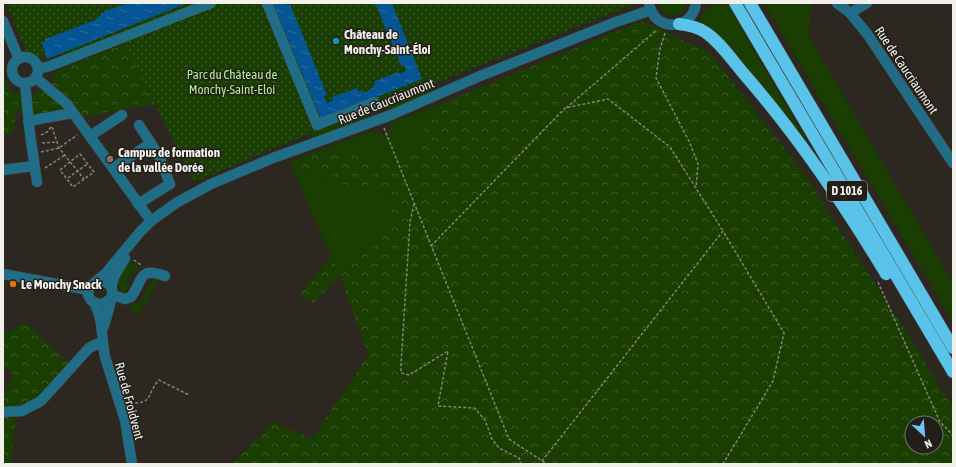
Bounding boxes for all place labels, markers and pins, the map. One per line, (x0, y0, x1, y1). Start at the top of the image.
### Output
place label: Château de Monchy-Saint-Éloi (344, 27, 431, 57)
marker: Château de Monchy-Saint-Éloi (331, 36, 341, 46)
place label: Campus de formation de la vallée Dorée (118, 145, 220, 175)
marker: Campus de formation de la vallée Dorée (105, 154, 115, 164)
place label: Le Monchy Snack (21, 277, 102, 292)
marker: Le Monchy Snack (8, 279, 18, 289)

